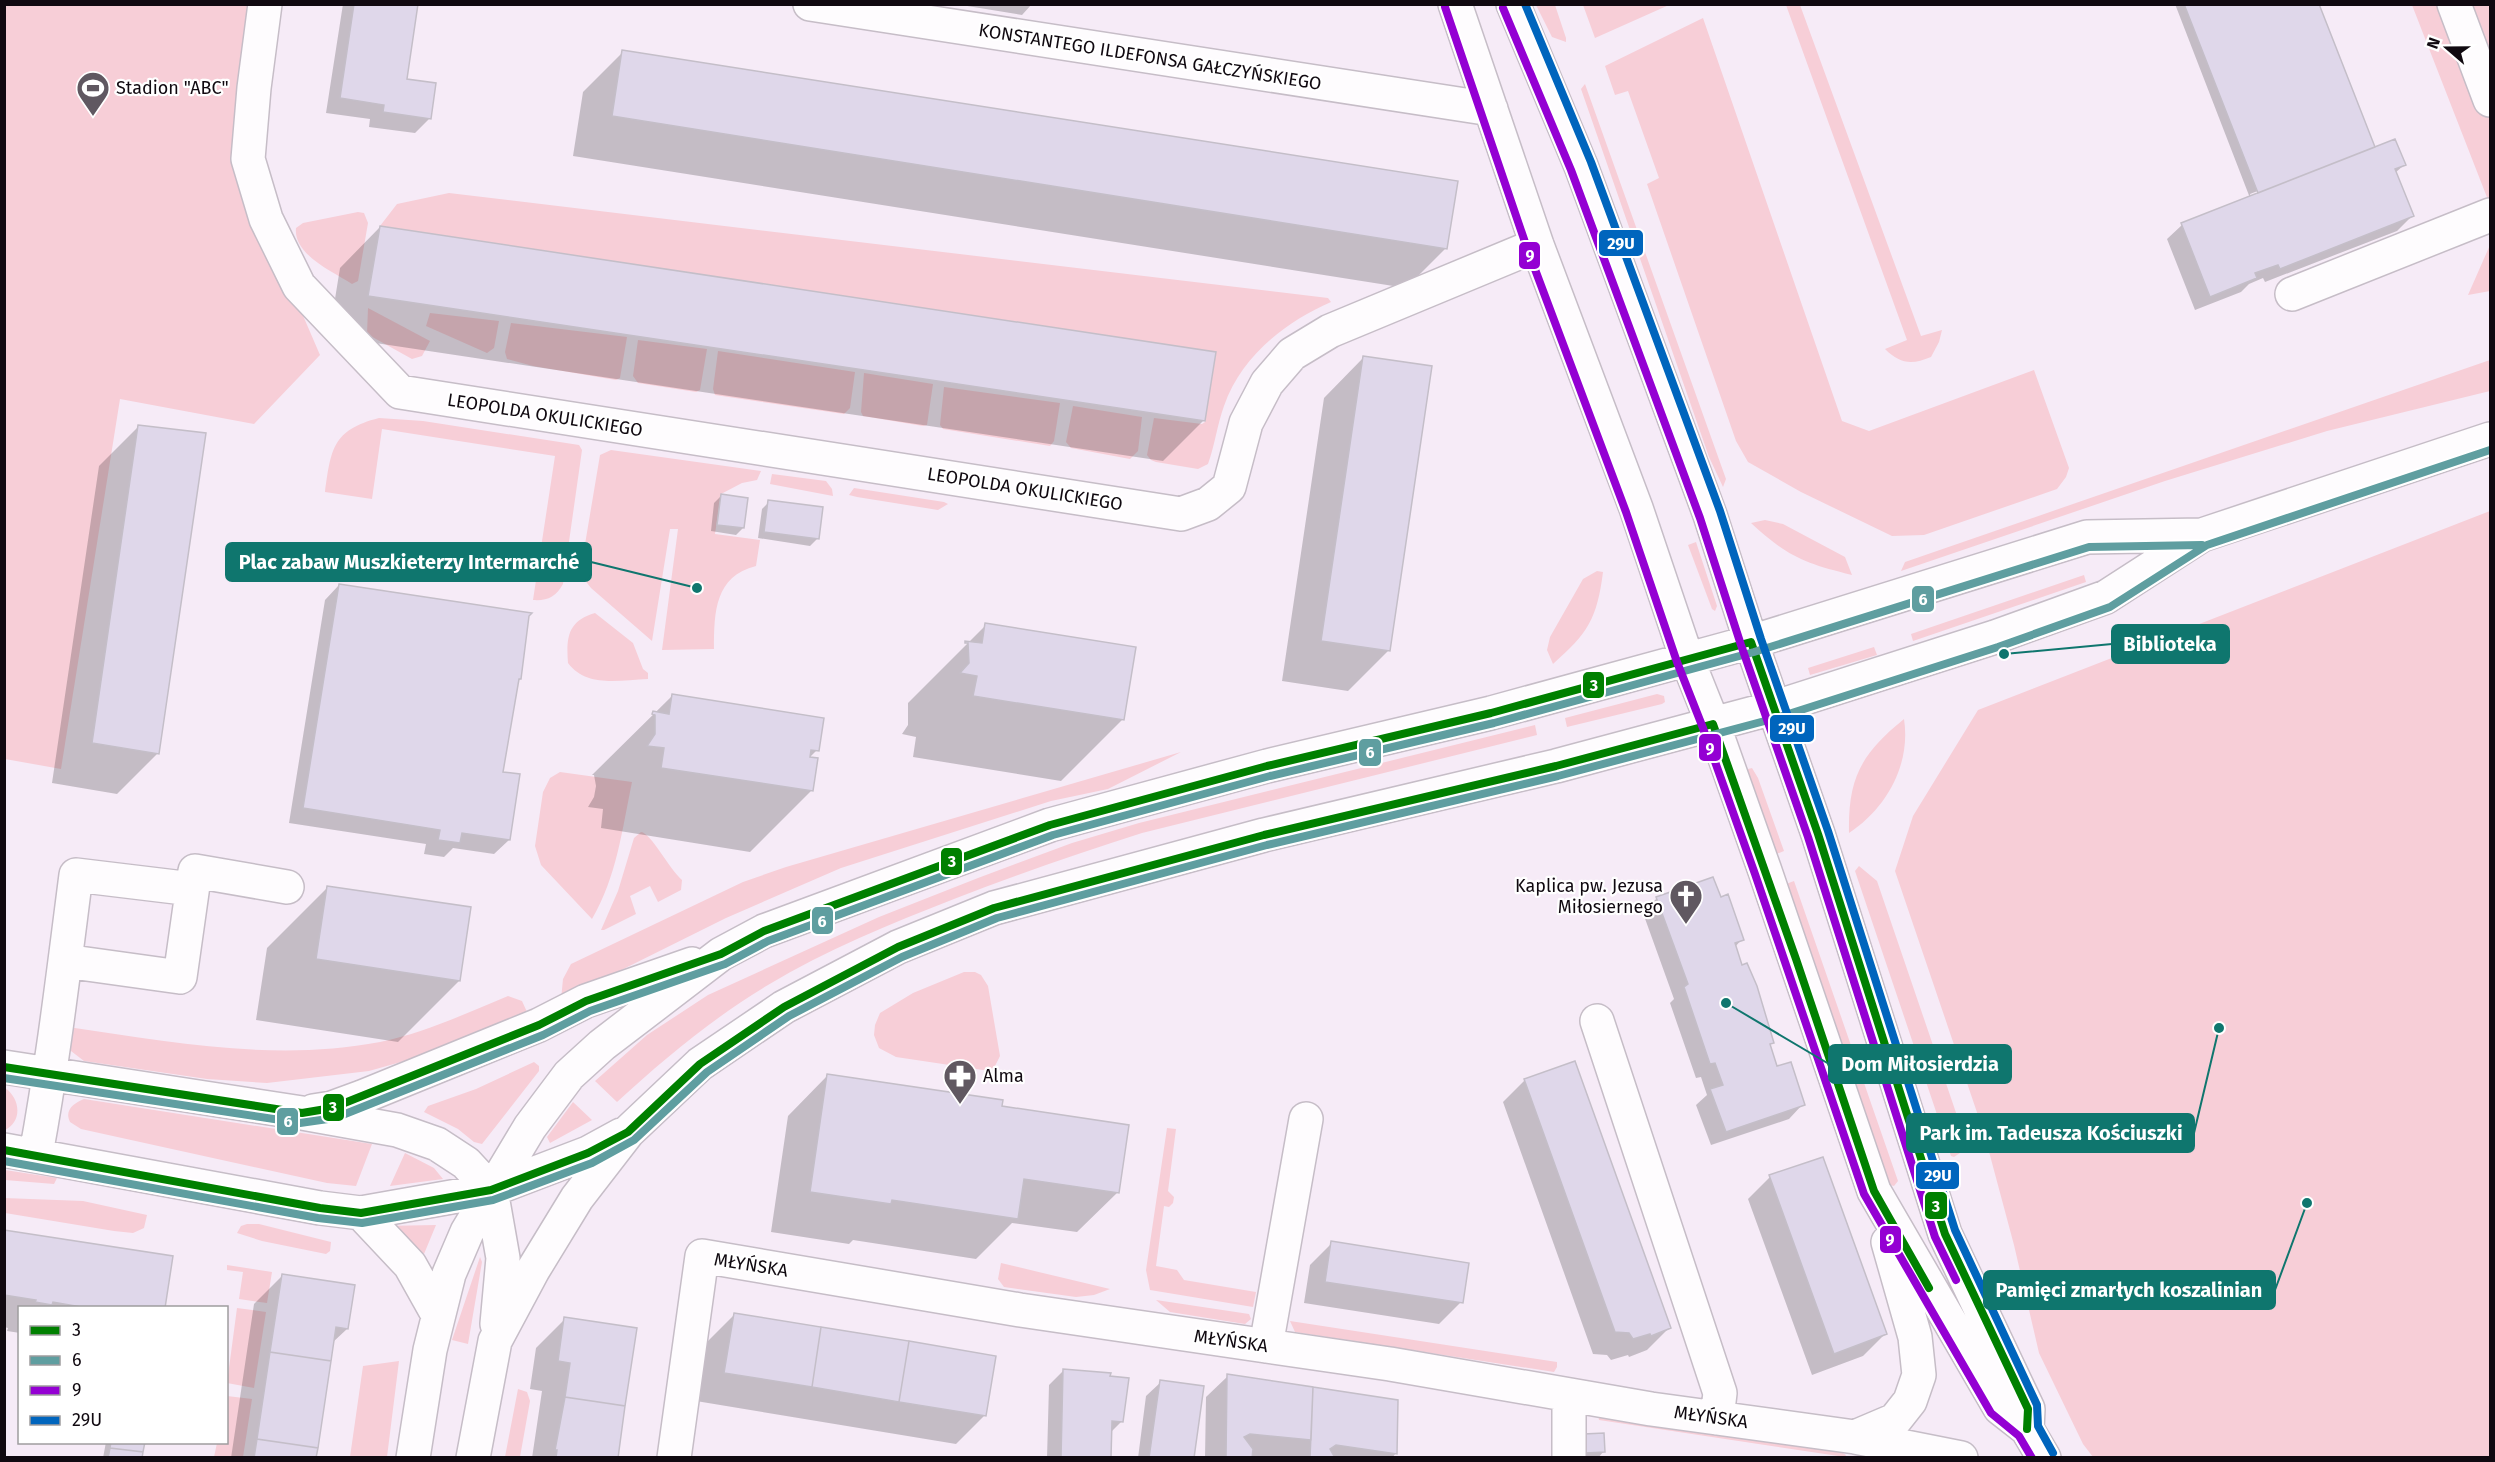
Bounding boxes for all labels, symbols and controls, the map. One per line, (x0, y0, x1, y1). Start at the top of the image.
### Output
street label: KONSTANTEGO ILDEFONSA GAŁCZYŃSKIEGO (977, 18, 1323, 95)
north arrow (2417, 18, 2477, 78)
text: N (2423, 35, 2444, 51)
sports icon: Stadion "ABC" (75, 70, 111, 117)
place label: Stadion "ABC" (116, 77, 229, 99)
line badge: 29U (1598, 229, 1644, 257)
text: 29U (1607, 234, 1635, 253)
line badge: 9 (1518, 241, 1541, 270)
text: 9 (1526, 246, 1535, 265)
street label: LEOPOLDA OKULICKIEGO (446, 389, 644, 441)
street label: LEOPOLDA OKULICKIEGO (926, 463, 1124, 515)
callout: Plac zabaw Muszkieterzy Intermarché (226, 543, 591, 581)
text: Plac zabaw Muszkieterzy Intermarché (239, 550, 579, 574)
line badge: 6 (1911, 585, 1935, 613)
text: 6 (1918, 590, 1928, 609)
callout: Biblioteka (2112, 625, 2229, 663)
text: Biblioteka (2123, 632, 2217, 656)
line badge: 3 (1582, 671, 1605, 699)
text: 3 (1589, 676, 1598, 695)
line badge: 29U (1769, 714, 1815, 743)
text: 29U (1778, 719, 1806, 738)
line badge: 9 (1698, 733, 1722, 762)
line badge: 6 (1358, 738, 1382, 767)
text: 9 (1706, 739, 1715, 758)
text: 6 (1365, 743, 1375, 762)
line badge: 3 (940, 847, 963, 876)
text: 3 (947, 852, 956, 871)
place label: Kaplica pw. Jezusa Miłosiernego (1515, 875, 1663, 918)
church icon: Kaplica pw. Jezusa Miłosiernego (1668, 878, 1704, 925)
line badge: 6 (811, 906, 834, 935)
text: 6 (817, 912, 827, 931)
callout: Dom Miłosierdzia (1829, 1045, 2011, 1083)
text: Dom Miłosierdzia (1841, 1052, 1999, 1076)
pharmacy icon: Alma (942, 1058, 978, 1105)
place label: Alma (983, 1065, 1024, 1087)
line badge: 3 (322, 1093, 345, 1122)
text: 3 (328, 1098, 337, 1117)
line badge: 6 (276, 1107, 299, 1136)
text: 6 (283, 1112, 293, 1131)
callout: Park im. Tadeusza Kościuszki (1907, 1114, 2194, 1152)
text: Park im. Tadeusza Kościuszki (1919, 1121, 2183, 1145)
line badge: 29U (1915, 1161, 1960, 1190)
text: 29U (1924, 1166, 1952, 1185)
line badge: 3 (1924, 1191, 1948, 1220)
text: 3 (1931, 1197, 1940, 1216)
line badge: 9 (1879, 1225, 1902, 1254)
text: 9 (1886, 1230, 1895, 1249)
street label: MŁYŃSKA (712, 1247, 790, 1282)
callout: Pamięci zmarłych koszalinian (1984, 1271, 2275, 1309)
text: Pamięci zmarłych koszalinian (1996, 1278, 2262, 1302)
legend (18, 1306, 228, 1444)
text: 3 (72, 1319, 81, 1341)
street label: MŁYŃSKA (1193, 1324, 1270, 1357)
text: 6 (72, 1349, 82, 1371)
text: 9 (72, 1379, 81, 1401)
street label: MŁYŃSKA (1673, 1400, 1750, 1433)
text: 29U (72, 1409, 102, 1431)

